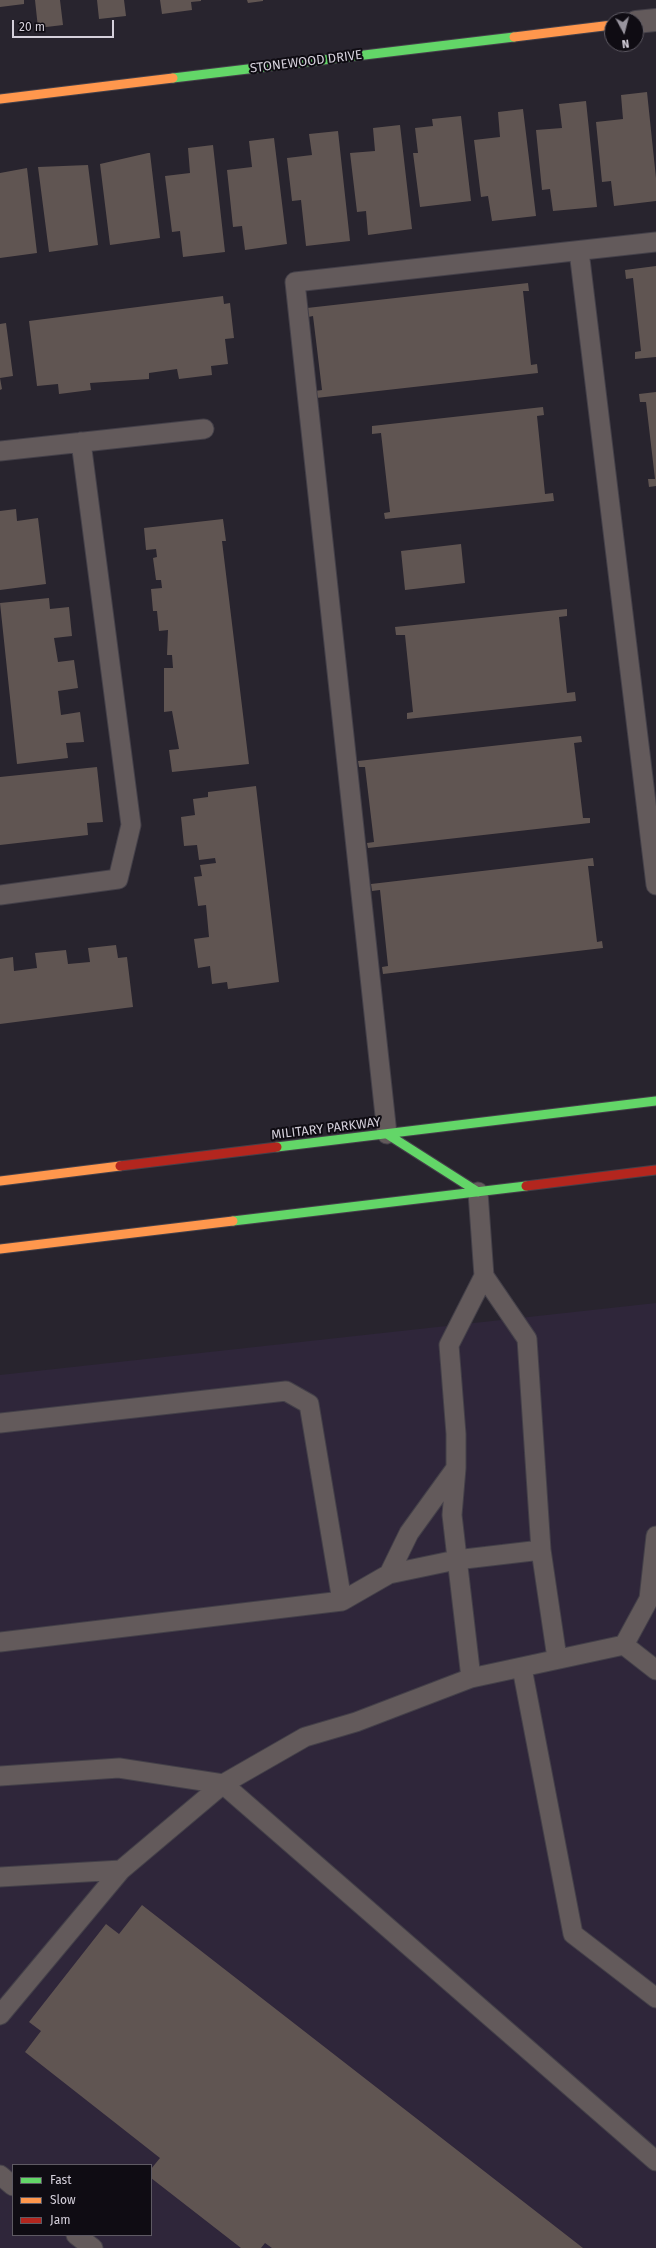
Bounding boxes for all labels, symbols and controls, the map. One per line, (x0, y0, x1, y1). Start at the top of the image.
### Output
scale bar (14, 12, 116, 38)
north arrow (604, 12, 644, 52)
text: 20 m (19, 20, 45, 34)
text: N (621, 37, 630, 50)
street label: STONEWOOD DRIVE (249, 47, 363, 77)
street label: MILITARY PARKWAY (270, 1115, 382, 1143)
legend (12, 2164, 152, 2236)
text: Fast (50, 2173, 72, 2187)
text: Slow (50, 2193, 76, 2207)
text: Jam (50, 2213, 70, 2227)

